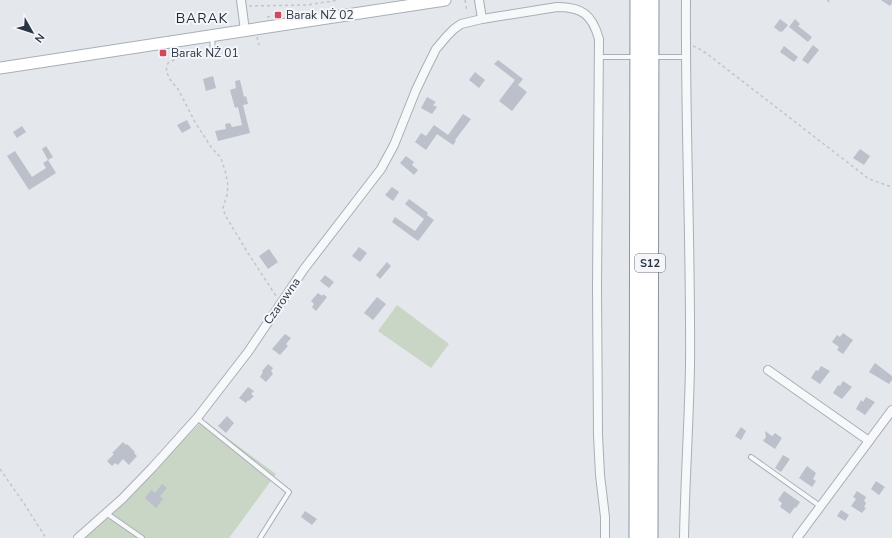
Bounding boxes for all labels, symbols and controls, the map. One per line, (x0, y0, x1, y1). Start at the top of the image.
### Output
place label: Barak NŻ 02 (286, 7, 354, 23)
district label: BARAK (176, 9, 228, 28)
marker: Barak NŻ 02 (273, 10, 283, 20)
north arrow (12, 12, 52, 52)
text: N (31, 30, 48, 46)
place label: Barak NŻ 01 (171, 45, 239, 61)
marker: Barak NŻ 01 (158, 48, 168, 58)
road number: S12 (635, 254, 665, 272)
street label: Czarowna (260, 274, 304, 328)

